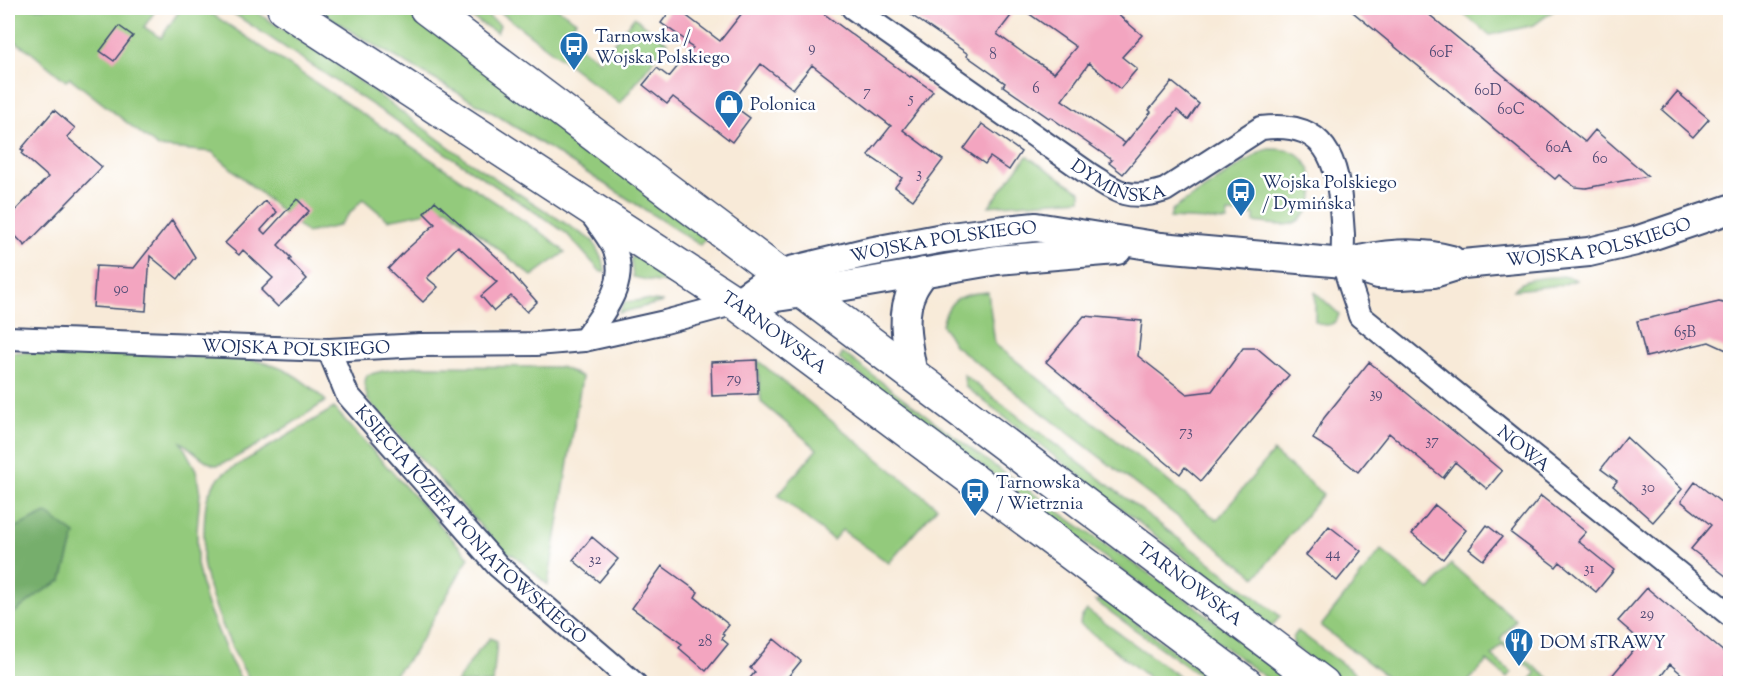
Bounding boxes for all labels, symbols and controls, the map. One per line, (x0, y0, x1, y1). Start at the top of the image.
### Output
place label: Tarnowska / Wojska Polskiego (595, 25, 730, 72)
bus stop icon: Tarnowska / Wojska Polskiego (558, 30, 590, 72)
house number: 9 (808, 38, 816, 59)
house number: 60F (1429, 43, 1454, 64)
house number: 8 (989, 45, 997, 66)
house number: 6 (1032, 79, 1040, 100)
house number: 60D (1474, 81, 1502, 102)
house number: 7 (863, 82, 871, 103)
shop icon: Polonica (713, 88, 745, 130)
house number: 5 (907, 89, 914, 110)
place label: Polonica (750, 93, 816, 119)
house number: 60C (1497, 100, 1525, 121)
house number: 60A (1546, 138, 1572, 159)
house number: 60 (1592, 149, 1608, 170)
street label: DYMIŃSKA (1064, 154, 1170, 210)
house number: 3 (916, 164, 922, 185)
place label: Wojska Polskiego / Dymińska (1262, 171, 1397, 218)
bus stop icon: Wojska Polskiego / Dymińska (1225, 176, 1257, 218)
street label: WOJSKA POLSKIEGO (1505, 212, 1695, 275)
street label: WOJSKA POLSKIEGO (848, 216, 1038, 271)
house number: 90 (113, 279, 129, 300)
street label: TARNOWSKA (715, 286, 832, 382)
house number: 65B (1674, 323, 1697, 344)
street label: WOJSKA POLSKIEGO (201, 334, 391, 365)
house number: 79 (727, 369, 741, 390)
house number: 39 (1369, 384, 1383, 405)
street label: KSIĘCIA JÓZEFA PONIATOWSKIEGO (348, 400, 591, 652)
street label: NOWA (1491, 421, 1555, 480)
house number: 73 (1179, 422, 1193, 443)
house number: 37 (1425, 431, 1439, 452)
place label: Tarnowska / Wietrznia (996, 471, 1083, 518)
bus stop icon: Tarnowska / Wietrznia (959, 476, 991, 518)
house number: 30 (1641, 478, 1655, 499)
street label: TARNOWSKA (1131, 537, 1247, 634)
house number: 44 (1325, 544, 1341, 565)
house number: 32 (588, 550, 602, 571)
house number: 31 (1583, 559, 1595, 580)
house number: 29 (1640, 604, 1654, 625)
restaurant icon: DOM sTRAWY (1503, 626, 1535, 668)
place label: DOM sTRAWY (1540, 631, 1666, 657)
house number: 28 (698, 632, 712, 653)

